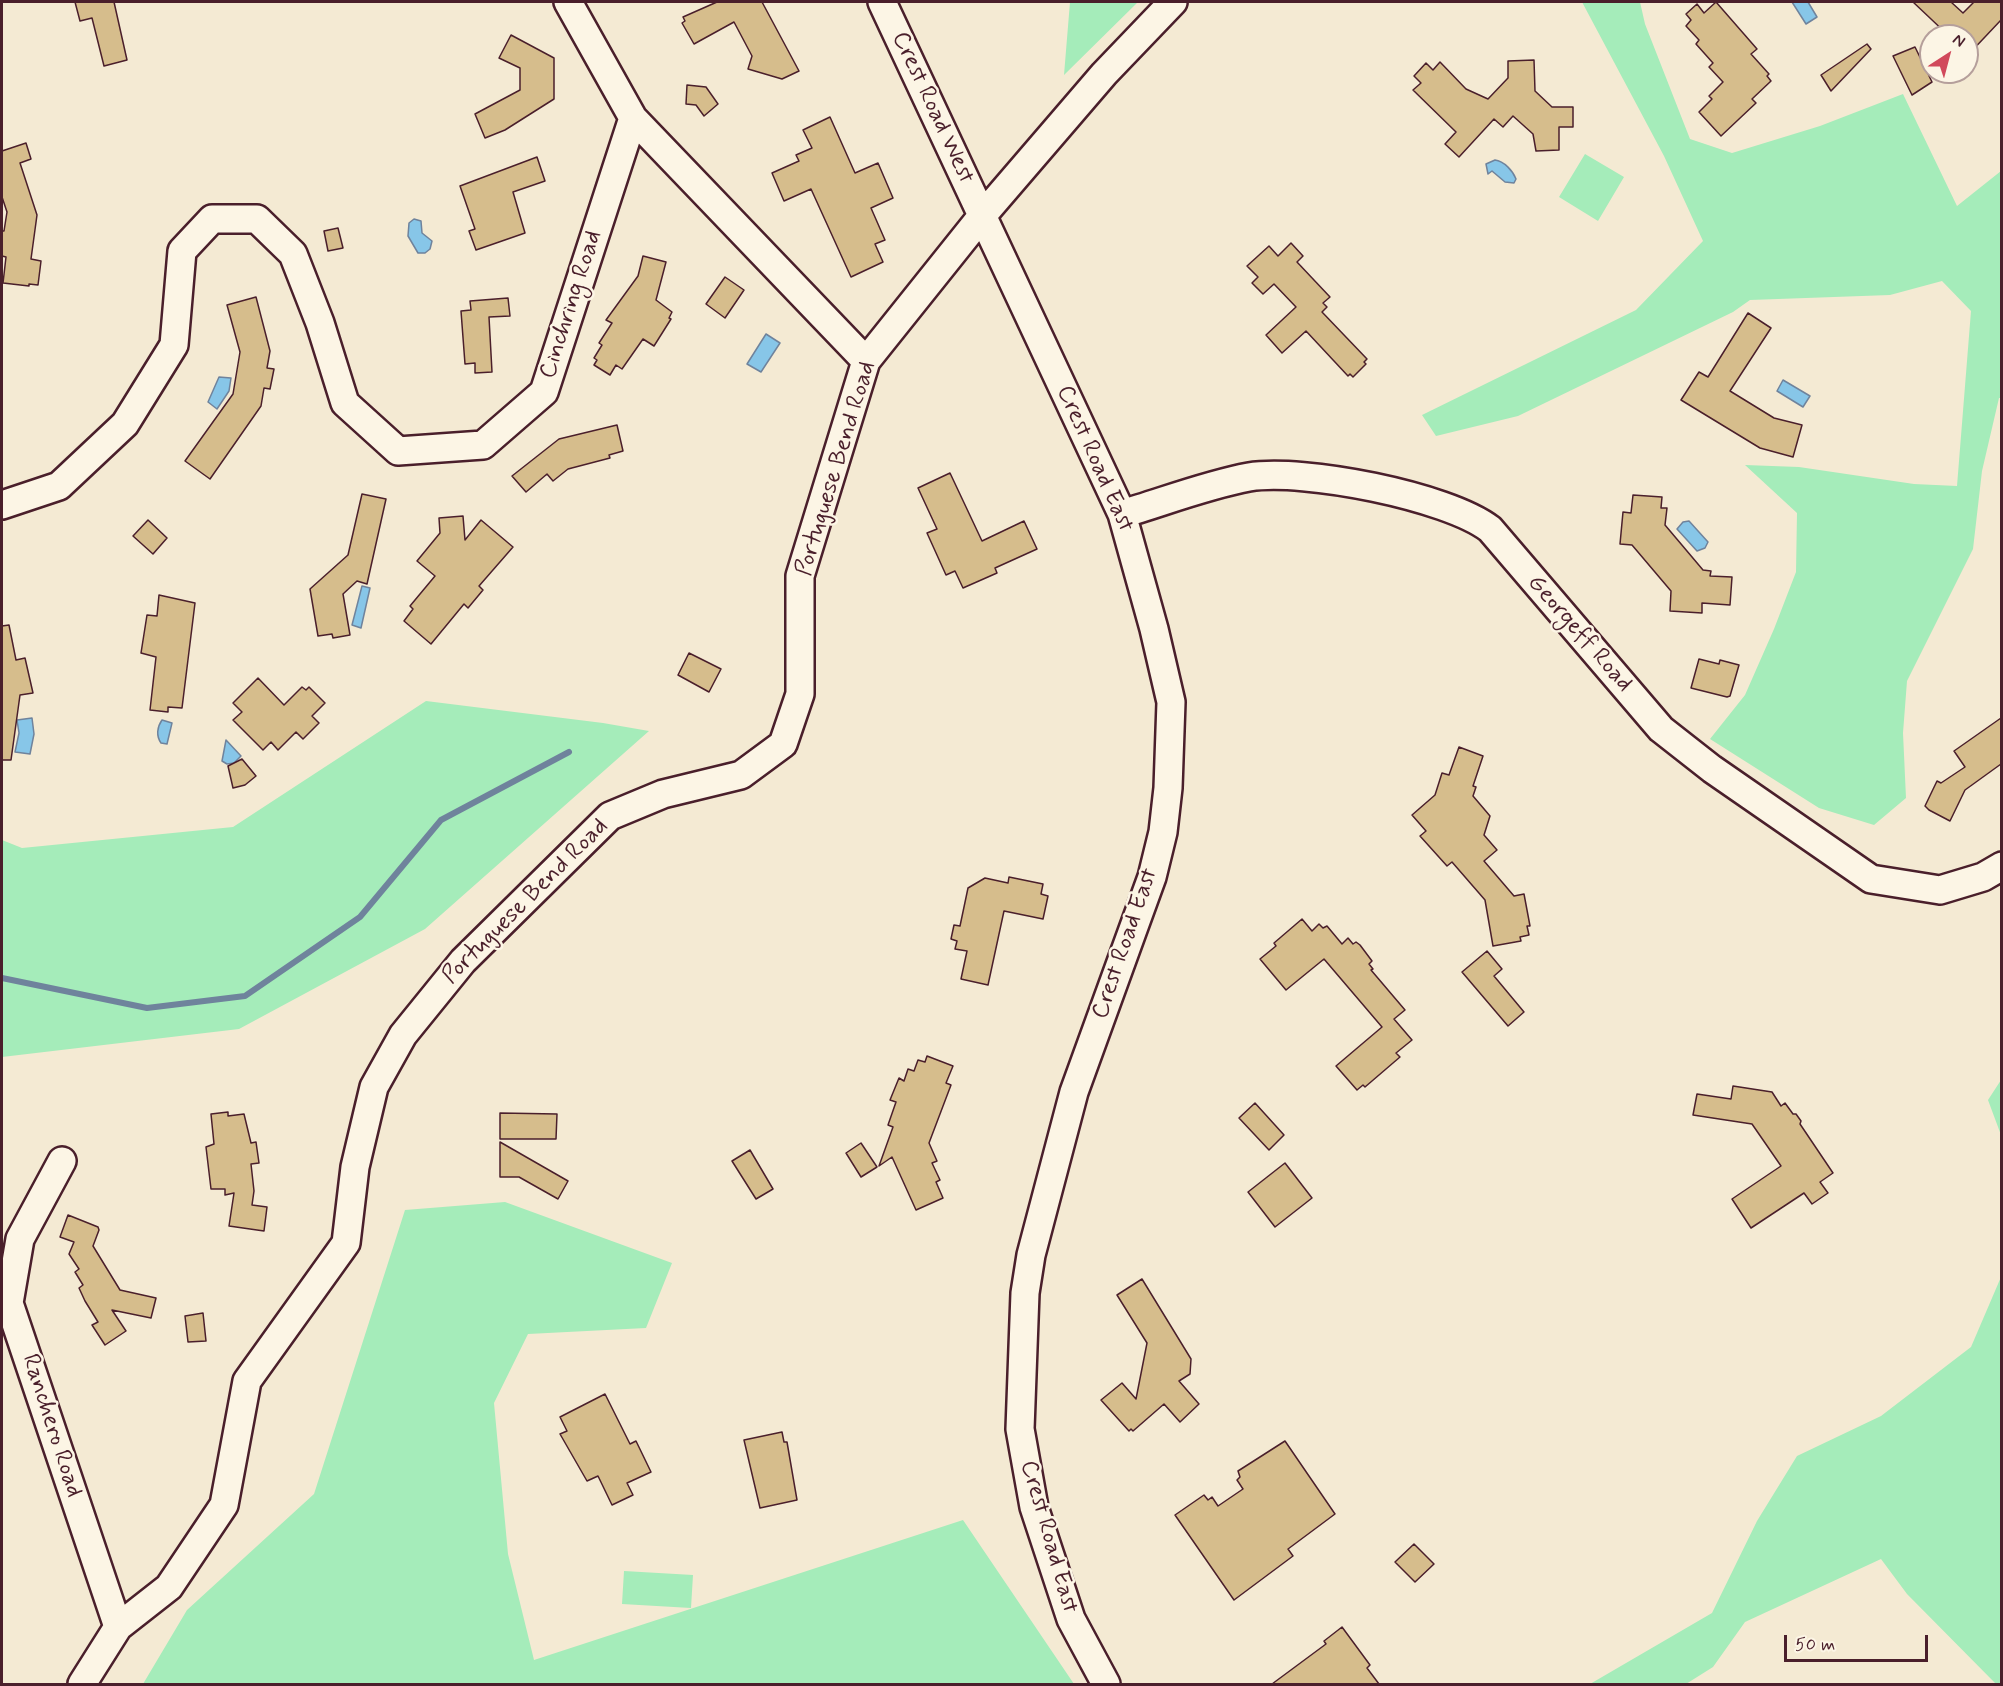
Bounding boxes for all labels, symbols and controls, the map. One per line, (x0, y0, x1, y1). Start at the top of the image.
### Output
north arrow (1919, 24, 1979, 84)
street label: Crest Road West (884, 28, 980, 188)
text: N (1948, 29, 1969, 52)
street label: Cinchring Road (535, 227, 609, 383)
street label: Portuguese Bend Road (791, 358, 883, 580)
street label: Crest Road East (1049, 381, 1139, 537)
street label: Georgeff Road (1520, 569, 1638, 699)
street label: Portuguese Bend Road (437, 813, 615, 991)
street label: Crest Road East (1087, 865, 1165, 1023)
street label: Ranchero Road (14, 1351, 88, 1501)
street label: Crest Road East (1012, 1457, 1084, 1617)
scale bar (1787, 1623, 1931, 1661)
text: 50 m (1795, 1633, 1835, 1657)

